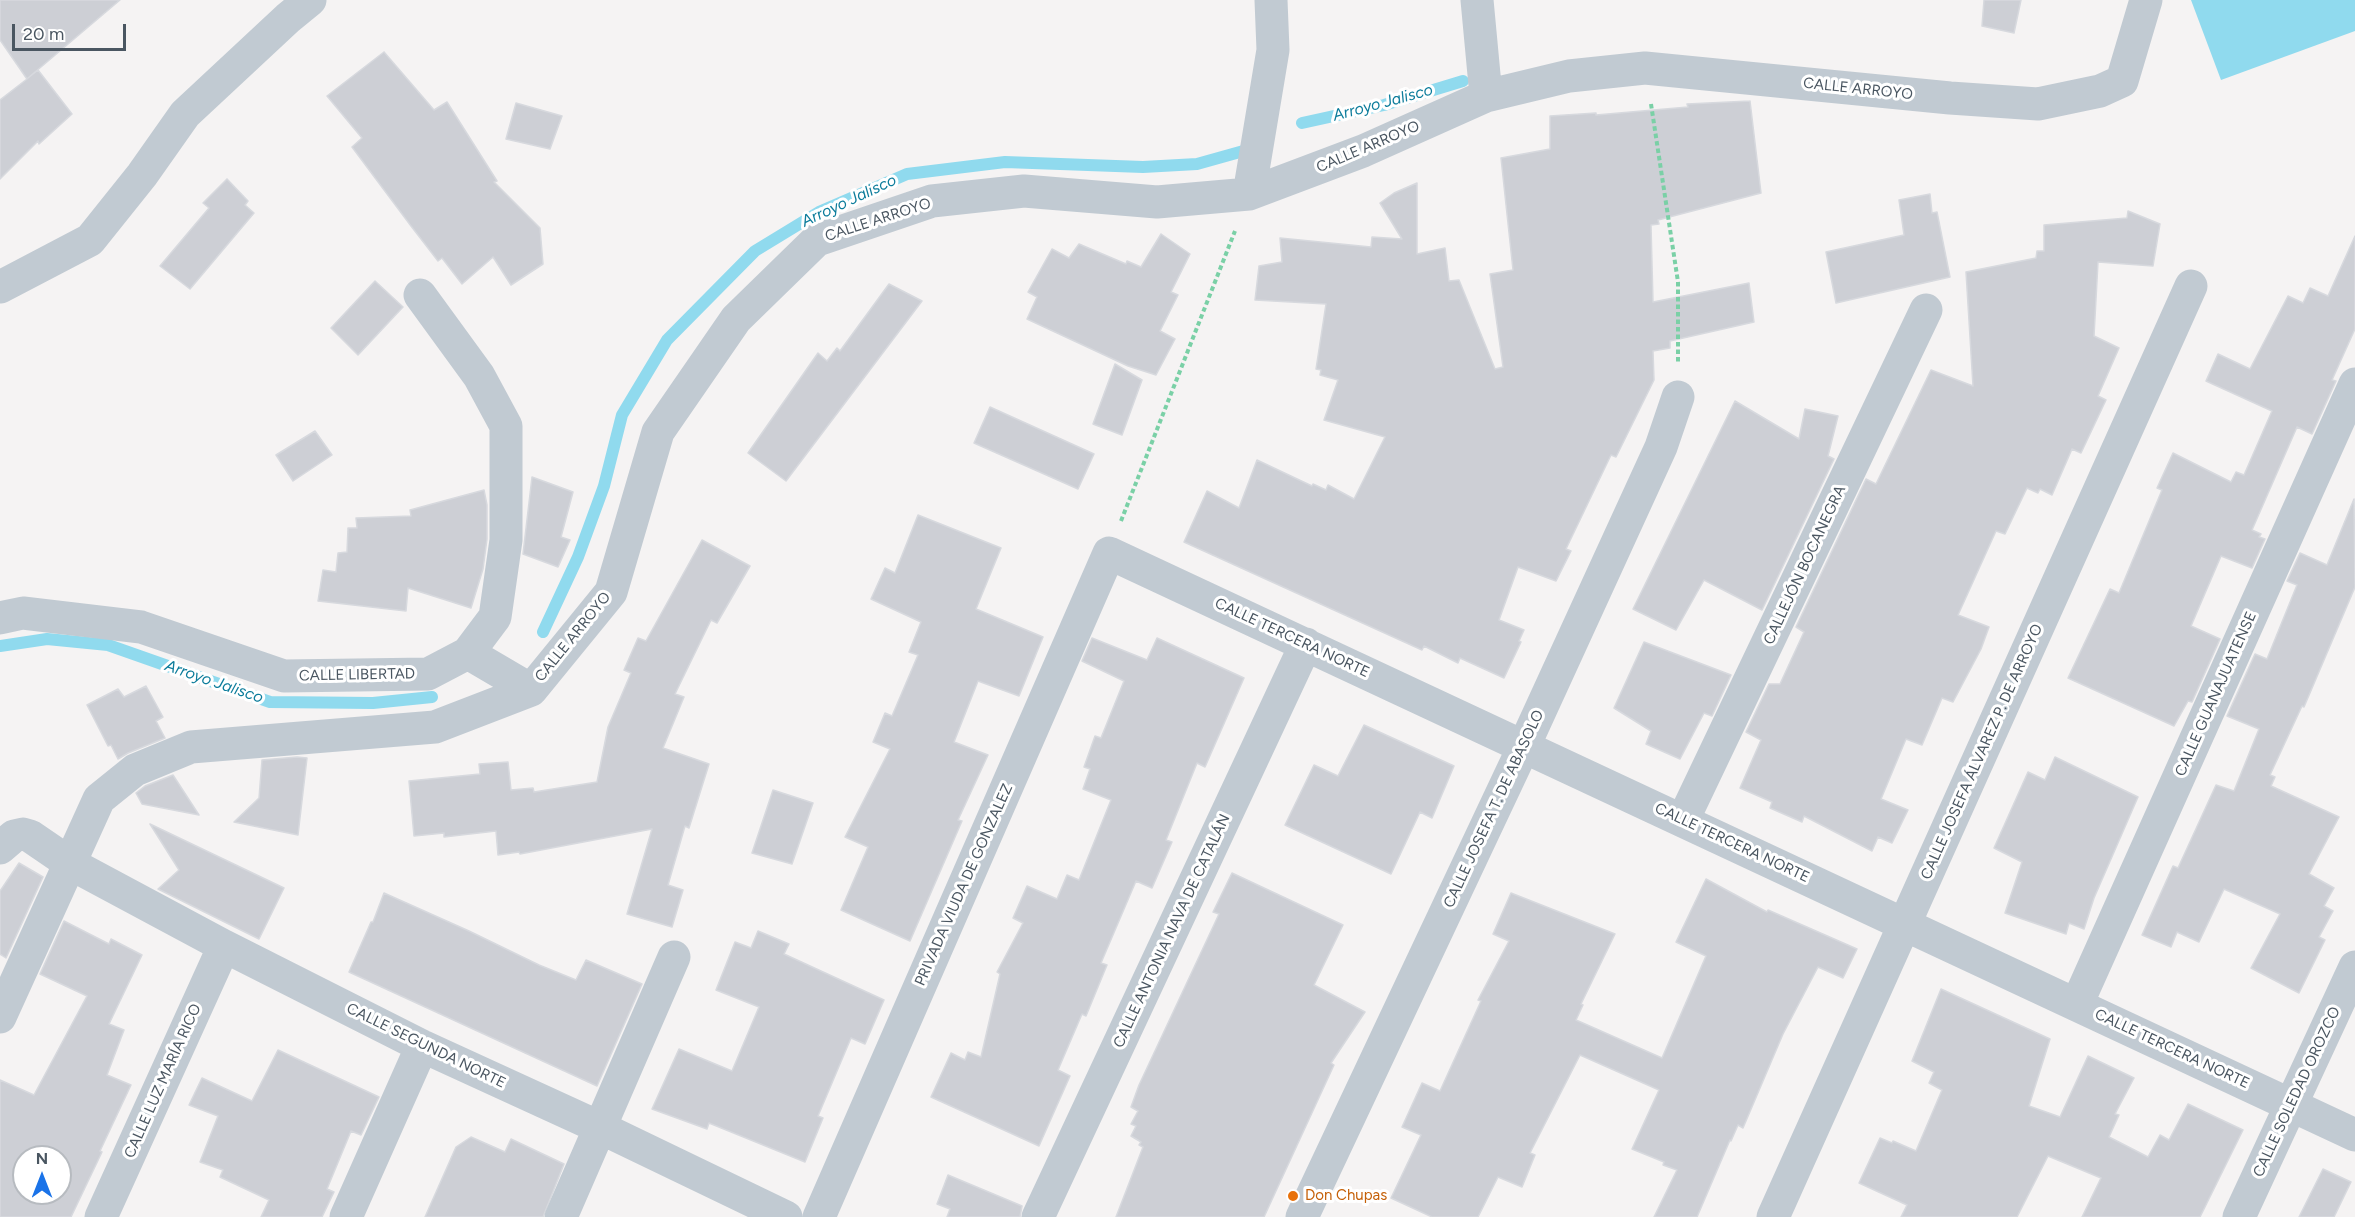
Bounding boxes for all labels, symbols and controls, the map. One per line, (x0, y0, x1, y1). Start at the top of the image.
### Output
scale bar (15, 12, 129, 50)
text: 20 m (23, 23, 64, 45)
street label: CALLE ARROYO (1802, 74, 1914, 104)
water label: Arroyo Jalisco (1331, 80, 1435, 126)
street label: CALLE ARROYO (1314, 117, 1422, 177)
water label: Arroyo Jalisco (798, 171, 900, 231)
street label: CALLE ARROYO (823, 194, 933, 246)
street label: CALLEJÓN BOCANEGRA (1760, 483, 1850, 647)
street label: CALLE ARROYO (531, 588, 615, 686)
street label: CALLE TERCERA NORTE (1212, 594, 1372, 682)
street label: CALLE GUANAJUATENSE (2172, 609, 2260, 779)
street label: CALLE JOSEFA ÁLVAREZ P. DE ARROYO (1917, 622, 2047, 882)
water label: Arroyo Jalisco (162, 656, 266, 708)
street label: CALLE LIBERTAD (299, 665, 415, 685)
street label: CALLE JOSEFA T. DE ABASOLO (1440, 707, 1548, 911)
street label: PRIVADA VIUDA DE GONZALEZ (911, 781, 1017, 989)
street label: CALLE TERCERA NORTE (1652, 799, 1812, 887)
street label: CALLE ANTONIA NAVA DE CATALÁN (1110, 811, 1234, 1051)
street label: CALLE SEGUNDA NORTE (344, 1000, 508, 1092)
street label: CALLE LUZ MARÍA RICO (121, 1001, 205, 1161)
street label: CALLE SOLEDAD OROZCO (2250, 1004, 2344, 1180)
street label: CALLE TERCERA NORTE (2092, 1005, 2252, 1093)
north arrow (12, 1145, 72, 1205)
text: N (36, 1149, 48, 1168)
place label: Don Chupas (1305, 1187, 1387, 1205)
marker: Don Chupas (1286, 1189, 1300, 1203)

